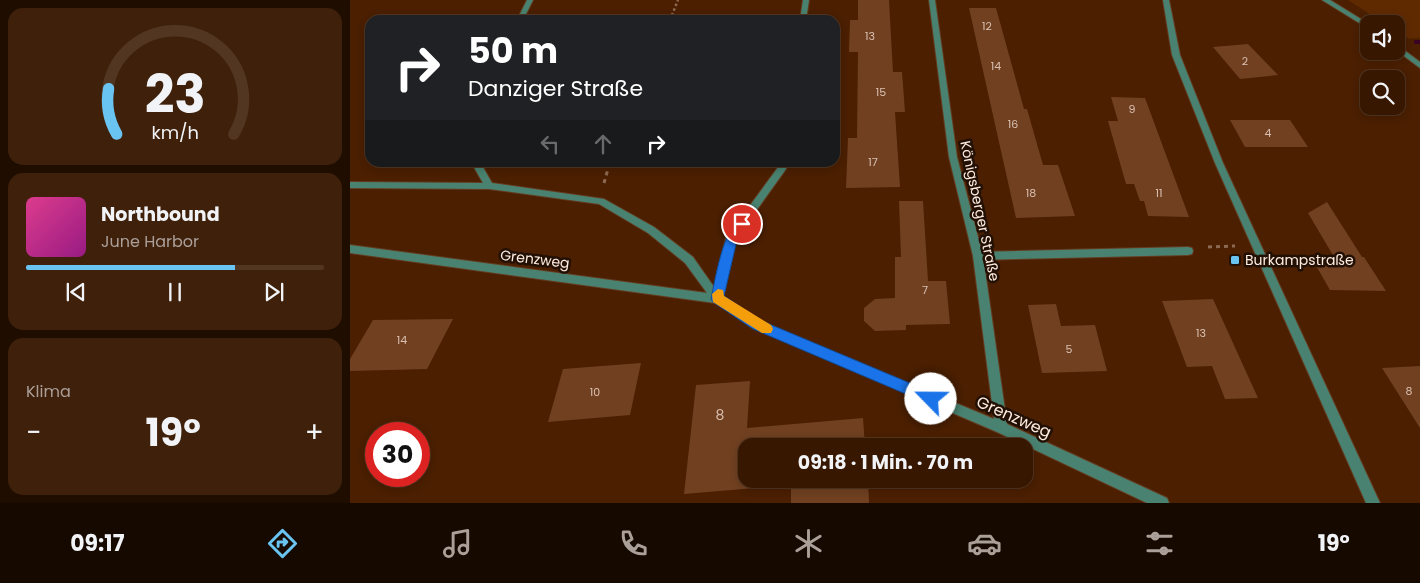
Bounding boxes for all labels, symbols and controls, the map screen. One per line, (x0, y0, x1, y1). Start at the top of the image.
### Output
map controls (1360, 15, 1405, 115)
button: sound (1360, 15, 1405, 60)
house number: 12 (982, 18, 992, 34)
text: 50 m (468, 26, 558, 75)
house number: 13 (865, 28, 875, 44)
icon: right (385, 35, 450, 100)
house number: 2 (1242, 53, 1248, 69)
text: 23 (144, 58, 206, 131)
house number: 14 (991, 58, 1001, 74)
button: search (1360, 70, 1405, 115)
text: Danziger Straße (468, 73, 643, 104)
house number: 15 (876, 84, 886, 100)
house number: 9 (1129, 101, 1136, 117)
house number: 16 (1008, 116, 1018, 132)
text: km/h (151, 120, 199, 145)
house number: 4 (1265, 125, 1272, 141)
icon: left (536, 130, 564, 158)
icon: ahead (589, 130, 617, 158)
icon: right (642, 130, 670, 158)
street label: Königsberger Straße (955, 139, 1005, 283)
house number: 17 (868, 154, 878, 170)
house number: 18 (1026, 185, 1036, 201)
house number: 11 (1155, 185, 1163, 201)
text: Northbound (101, 201, 220, 228)
pin (721, 203, 763, 245)
icon: arrive (728, 210, 756, 238)
text: June Harbor (101, 230, 199, 253)
street label: Grenzweg (499, 245, 571, 273)
place label: Burkampstraße (1245, 250, 1354, 270)
marker: Burkampstraße (1229, 254, 1241, 266)
icon: previous (62, 278, 90, 306)
icon: pause (161, 278, 189, 306)
icon: next (260, 278, 288, 306)
house number: 7 (922, 282, 928, 298)
house number: 13 (1196, 325, 1206, 341)
house number: 14 (397, 332, 407, 348)
house number: 5 (1066, 341, 1073, 357)
position arrow (904, 372, 956, 424)
text: Klima (26, 380, 71, 403)
house number: 8 (1406, 383, 1413, 399)
house number: 10 (590, 384, 600, 400)
street label: Grenzweg (973, 390, 1055, 444)
house number: 8 (716, 405, 725, 425)
text: 19° (146, 406, 201, 459)
text: − (26, 413, 41, 452)
text: + (305, 413, 324, 452)
speed limit sign: 30 (365, 422, 430, 487)
text: 09:18 · 1 Min. · 70 m (798, 449, 973, 476)
icon: directions (265, 526, 300, 561)
icon: music (440, 526, 475, 561)
icon: phone (616, 526, 651, 561)
icon: climate (791, 526, 826, 561)
icon: car (967, 526, 1002, 561)
icon: filters (1142, 526, 1177, 561)
text: 09:17 (70, 528, 124, 559)
text: 19° (1318, 528, 1350, 559)

